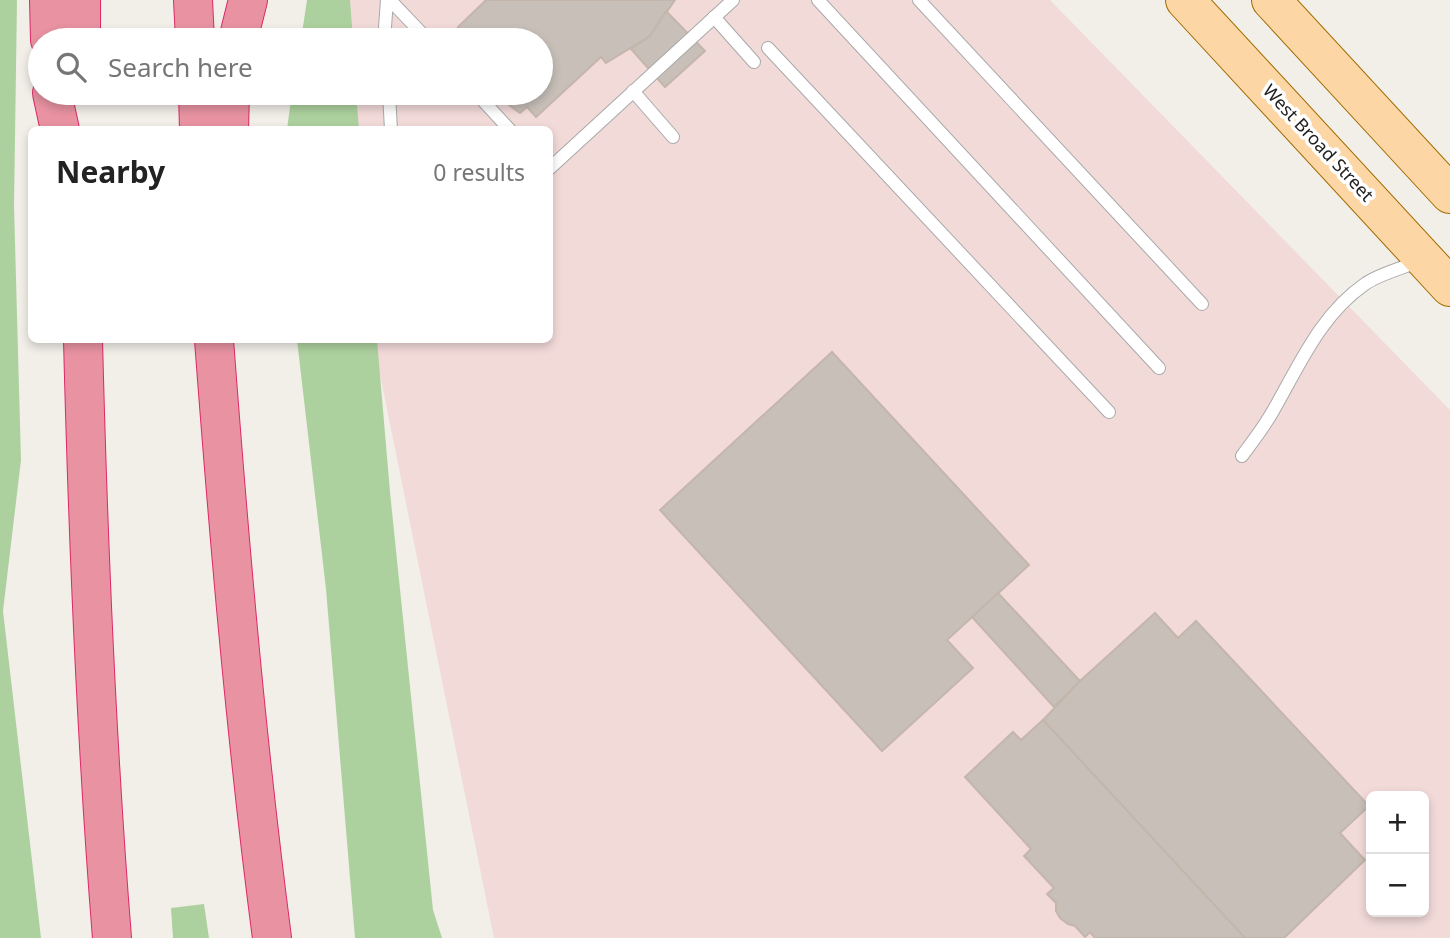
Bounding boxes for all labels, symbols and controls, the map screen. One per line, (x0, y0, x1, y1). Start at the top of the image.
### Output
search box (28, 28, 553, 105)
icon: search (52, 48, 90, 86)
text: Search here (108, 49, 253, 85)
street label: West Broad Street (1258, 79, 1380, 206)
text: Nearby (56, 151, 165, 192)
text: 0 results (433, 156, 525, 188)
map controls (1366, 791, 1429, 917)
button: + (1366, 791, 1429, 854)
button: − (1366, 854, 1429, 917)

